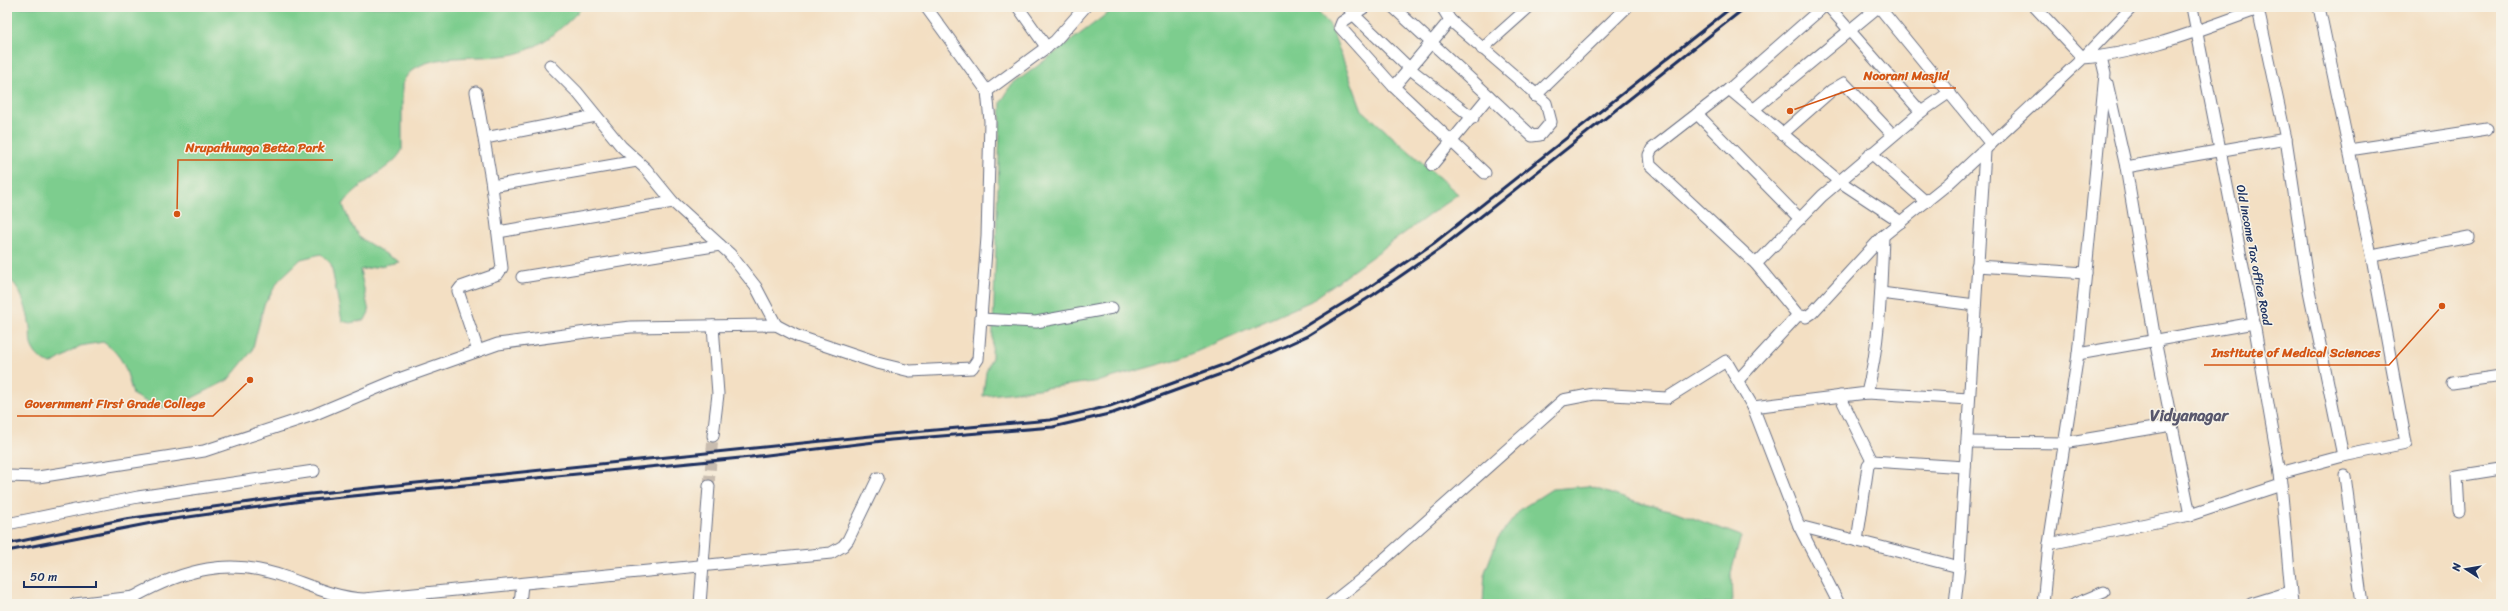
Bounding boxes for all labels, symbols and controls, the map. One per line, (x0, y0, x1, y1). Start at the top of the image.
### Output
callout: Noorani Masjid (1855, 63, 1956, 88)
text: Noorani Masjid (1862, 64, 1950, 87)
callout: Nrupathunga Betta Park (178, 135, 333, 160)
text: Nrupathunga Betta Park (184, 136, 326, 159)
street label: Old Income Tax office Road (2230, 183, 2279, 328)
callout: Institute of Medical Sciences (2204, 340, 2389, 365)
text: Institute of Medical Sciences (2210, 341, 2382, 364)
callout: Government First Grade College (17, 391, 213, 416)
text: Government First Grade College (24, 392, 206, 415)
district label: Vidyanagar (2150, 401, 2229, 430)
north arrow (2446, 549, 2486, 589)
text: N (2446, 561, 2467, 574)
scale bar (24, 563, 96, 589)
text: 50 m (30, 566, 57, 588)

